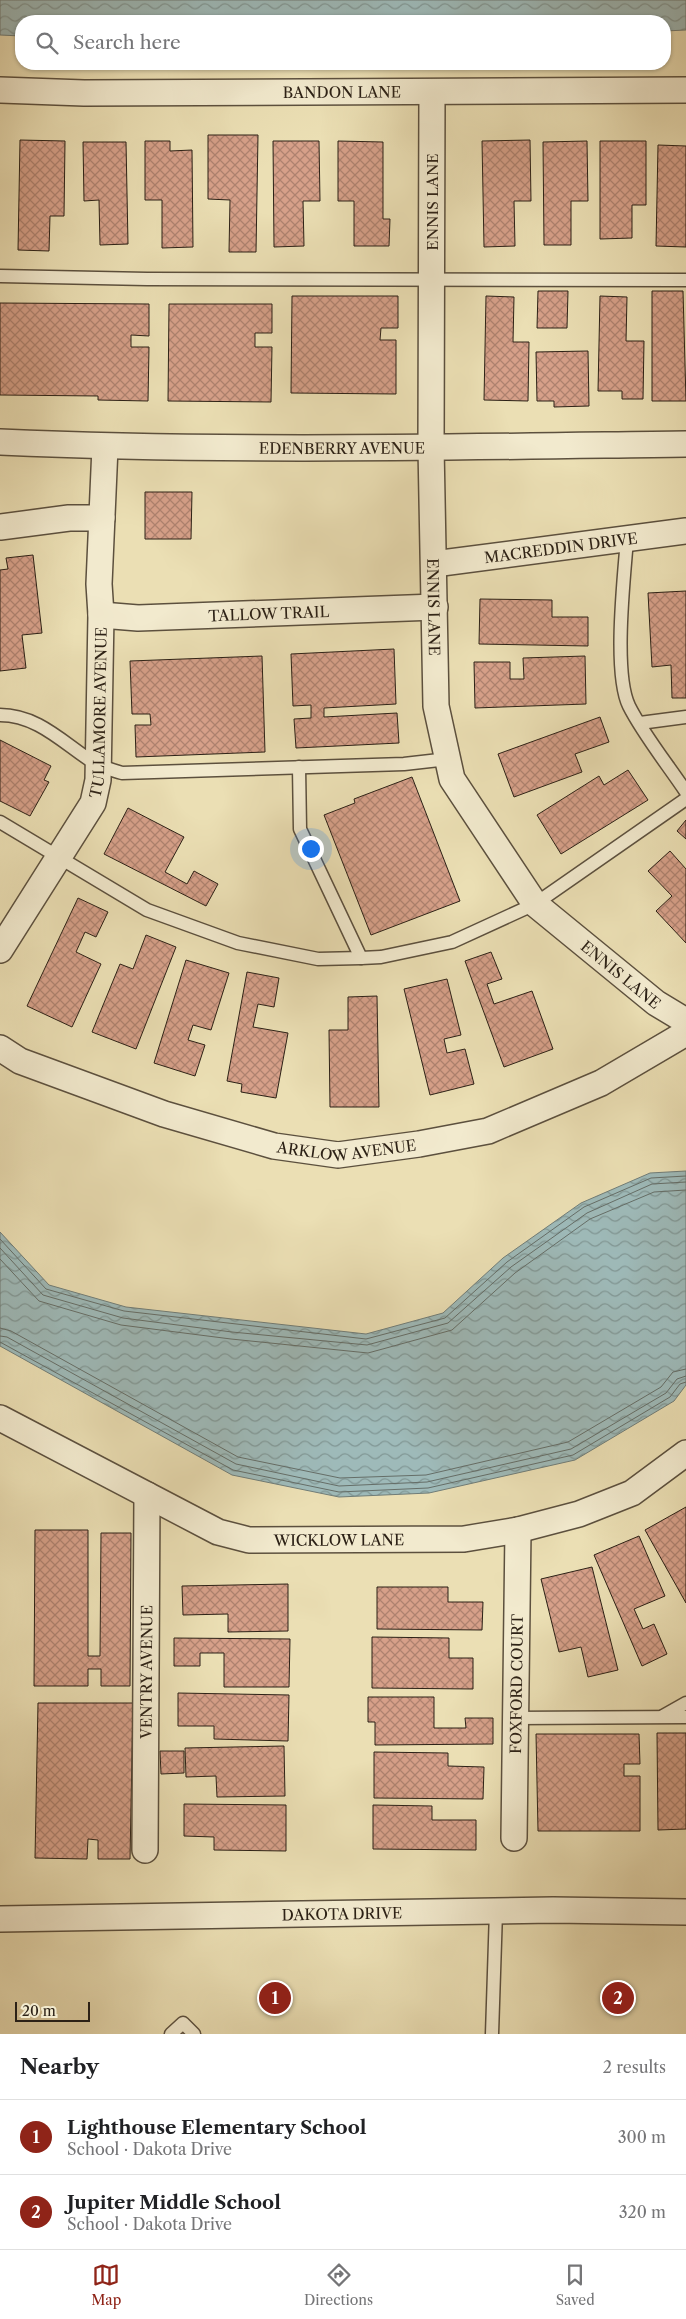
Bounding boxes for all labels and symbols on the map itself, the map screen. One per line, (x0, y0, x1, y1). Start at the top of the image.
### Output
street label: BANDON LANE (283, 82, 401, 102)
street label: ENNIS LANE (423, 153, 442, 251)
street label: EDENBERRY AVENUE (259, 438, 425, 457)
street label: MACREDDIN DRIVE (483, 528, 639, 567)
street label: ENNIS LANE (424, 558, 445, 656)
street label: TALLOW TRAIL (208, 601, 330, 625)
street label: TULLAMORE AVENUE (85, 627, 110, 800)
your location (298, 836, 324, 862)
street label: ENNIS LANE (577, 936, 665, 1013)
street label: ARKLOW AVENUE (275, 1135, 417, 1165)
street label: WICKLOW LANE (273, 1530, 404, 1549)
street label: VENTRY AVENUE (136, 1605, 156, 1740)
street label: FOXFORD COURT (506, 1613, 526, 1754)
street label: DAKOTA DRIVE (281, 1903, 402, 1924)
pin: 1 (259, 1979, 291, 2017)
pin: 2 (602, 1979, 634, 2017)
scale bar (15, 1999, 90, 2022)

